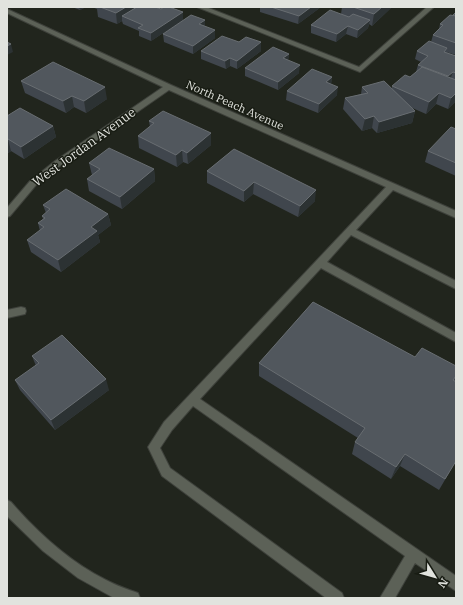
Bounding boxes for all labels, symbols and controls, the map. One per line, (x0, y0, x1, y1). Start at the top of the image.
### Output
street label: North Peach Avenue (184, 77, 286, 133)
street label: West Jordan Avenue (29, 104, 139, 190)
north arrow (415, 557, 455, 597)
text: N (435, 575, 451, 591)

